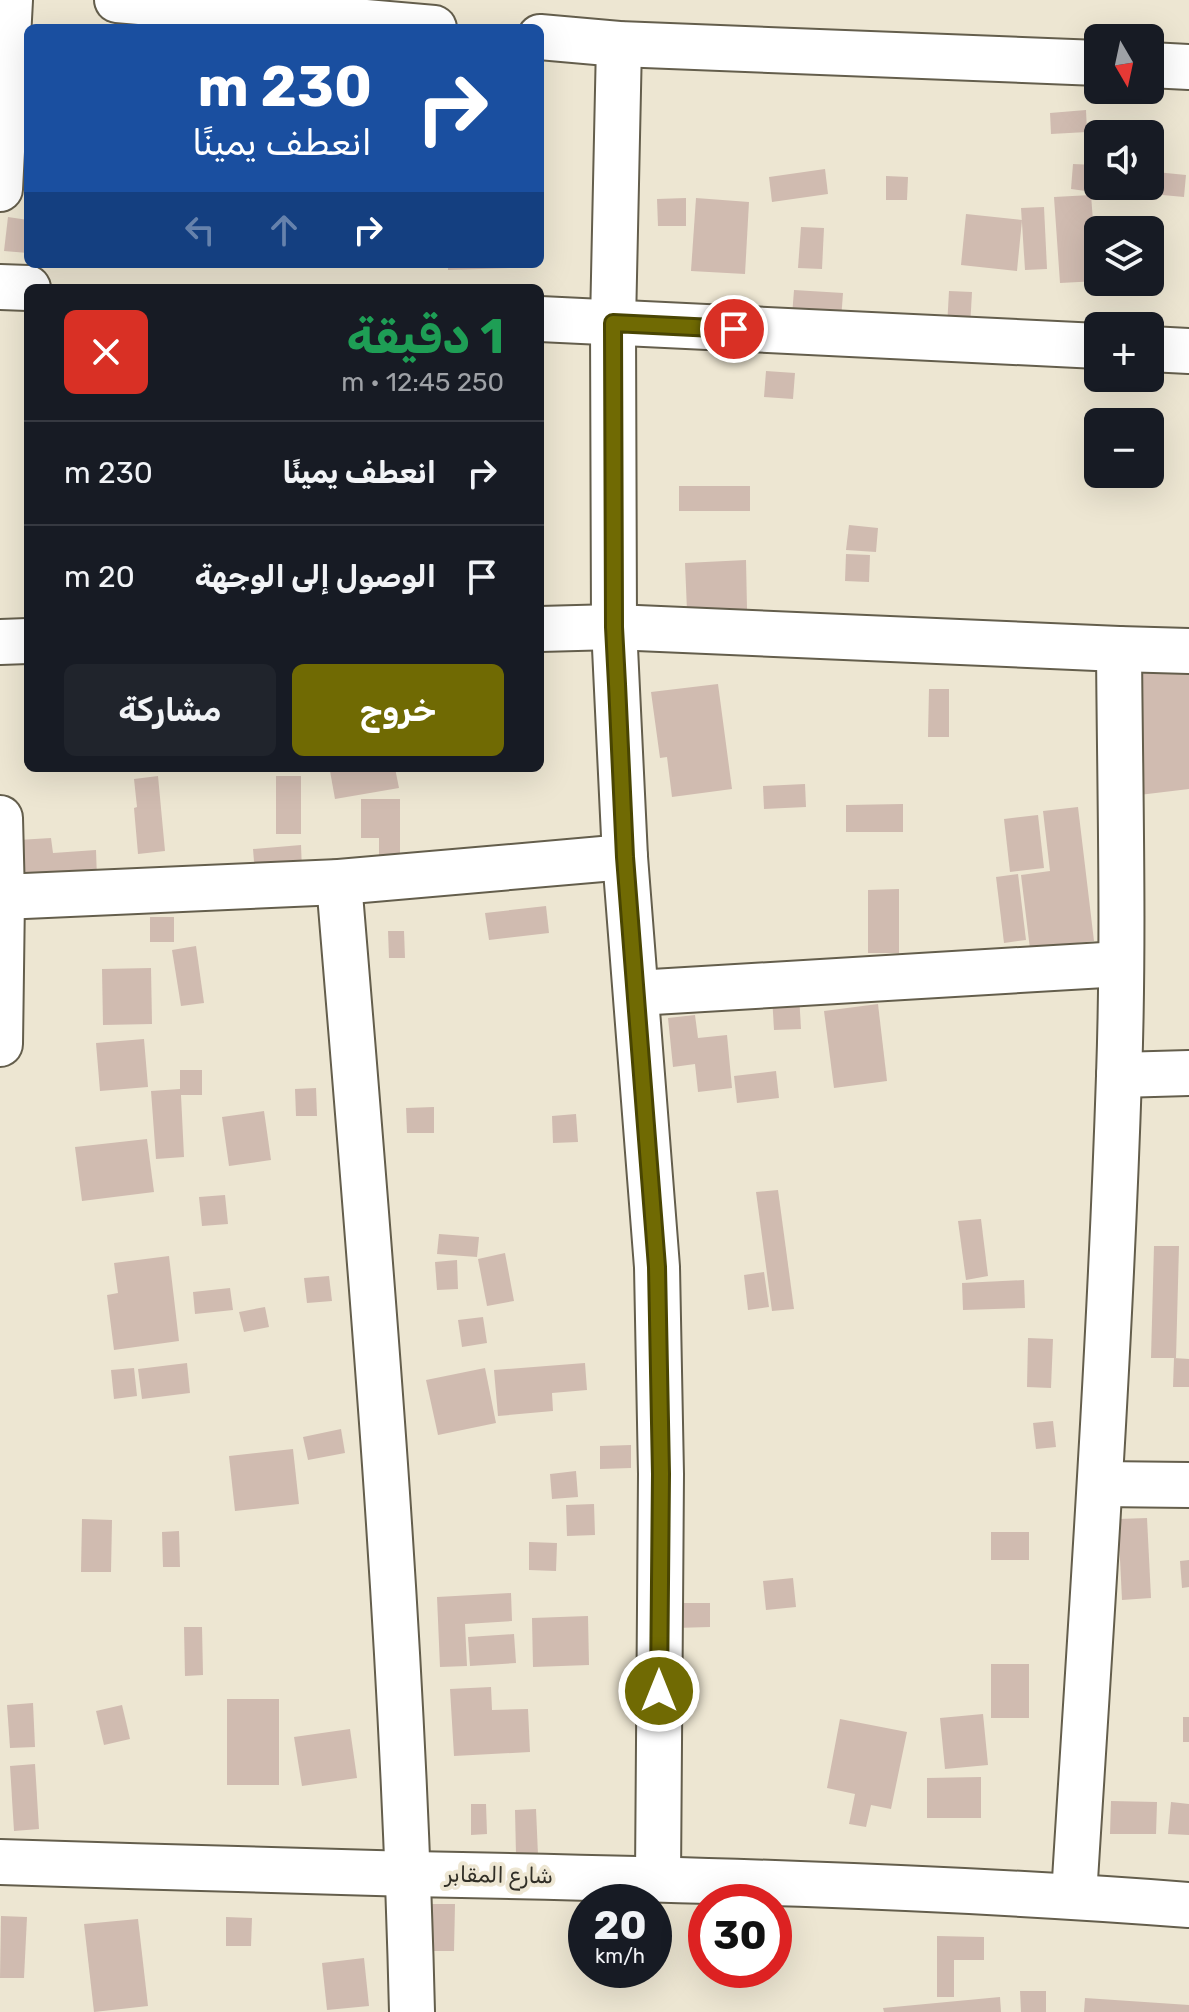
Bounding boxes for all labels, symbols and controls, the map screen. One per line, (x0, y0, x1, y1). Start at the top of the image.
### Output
north arrow (1084, 24, 1164, 104)
map controls (1084, 24, 1164, 488)
text: 230 m (197, 54, 372, 120)
icon: right (400, 56, 504, 160)
button: sound (1084, 120, 1164, 200)
text: انعطف يمينًا (192, 121, 372, 164)
icon: left (178, 208, 222, 252)
icon: ahead (262, 208, 306, 252)
icon: right (346, 208, 390, 252)
button: layers (1084, 216, 1164, 296)
pin (700, 295, 768, 363)
icon: arrive (712, 307, 756, 351)
text: 1 دقيقة (347, 308, 504, 365)
button: close (64, 310, 148, 394)
button: + (1084, 312, 1164, 392)
text: 250 m · 12:45 (341, 367, 504, 398)
button: − (1084, 408, 1164, 488)
icon: right (460, 451, 504, 495)
text: 230 m (64, 455, 153, 491)
text: انعطف يمينًا (282, 455, 436, 491)
icon: arrive (460, 555, 504, 599)
text: 20 m (64, 559, 135, 595)
text: الوصول إلى الوجهة (195, 559, 436, 595)
button: مشاركة (64, 664, 276, 756)
button: خروج (292, 664, 504, 756)
position arrow (617, 1649, 701, 1733)
street label: شارع المقابر (443, 1861, 553, 1891)
speed limit sign: 30 (688, 1884, 792, 1988)
text: 20 (593, 1902, 647, 1949)
text: km/h (595, 1944, 645, 1968)

